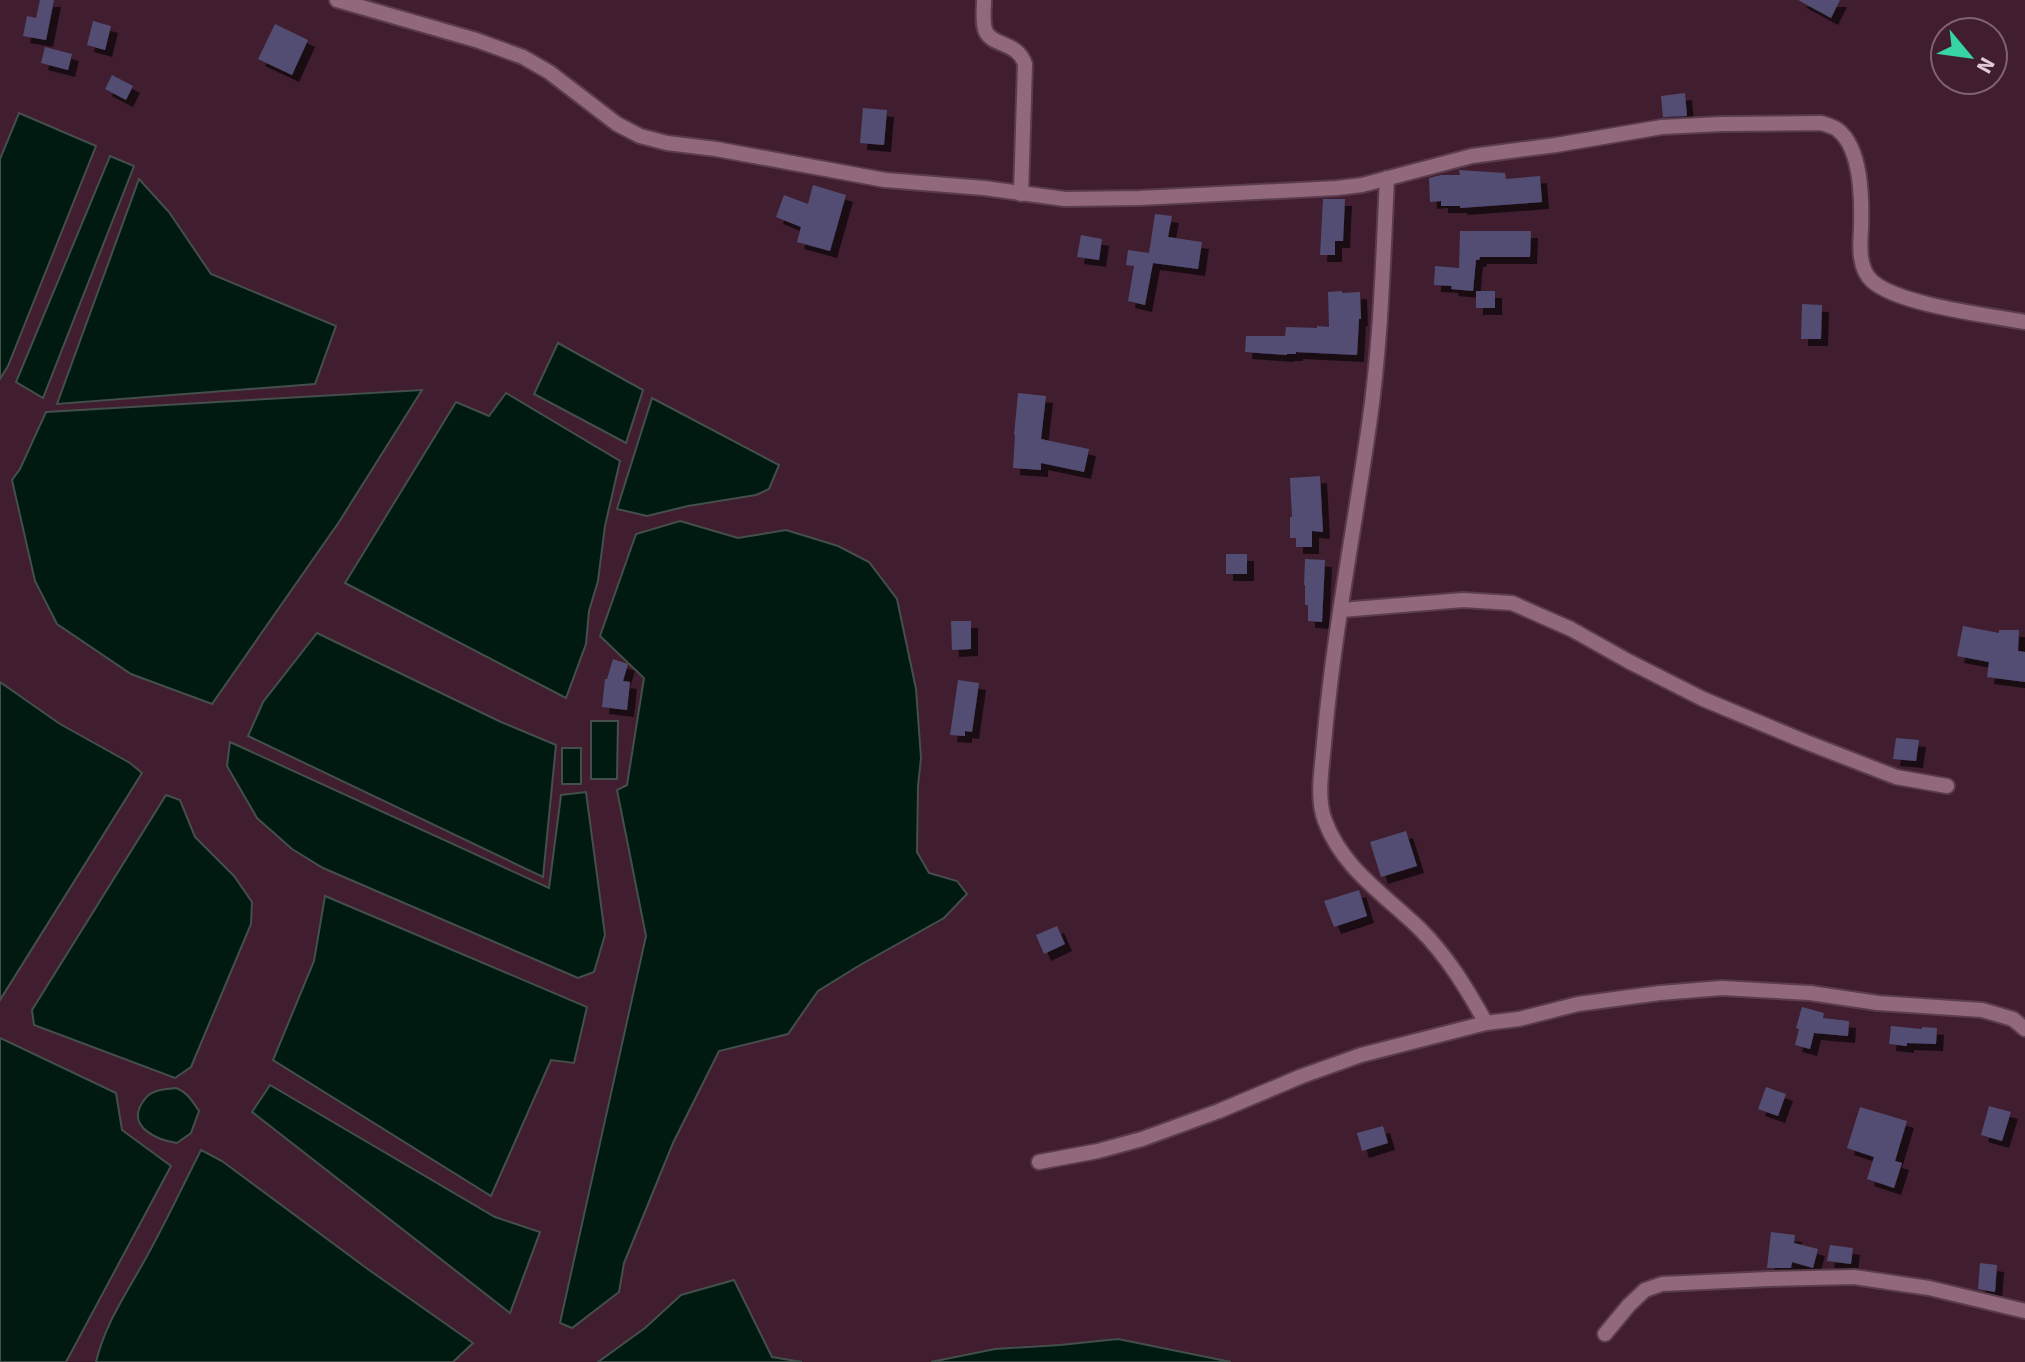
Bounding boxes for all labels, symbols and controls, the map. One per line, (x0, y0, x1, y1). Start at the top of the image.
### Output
north arrow (1929, 16, 2009, 96)
text: N (1968, 51, 2003, 79)

